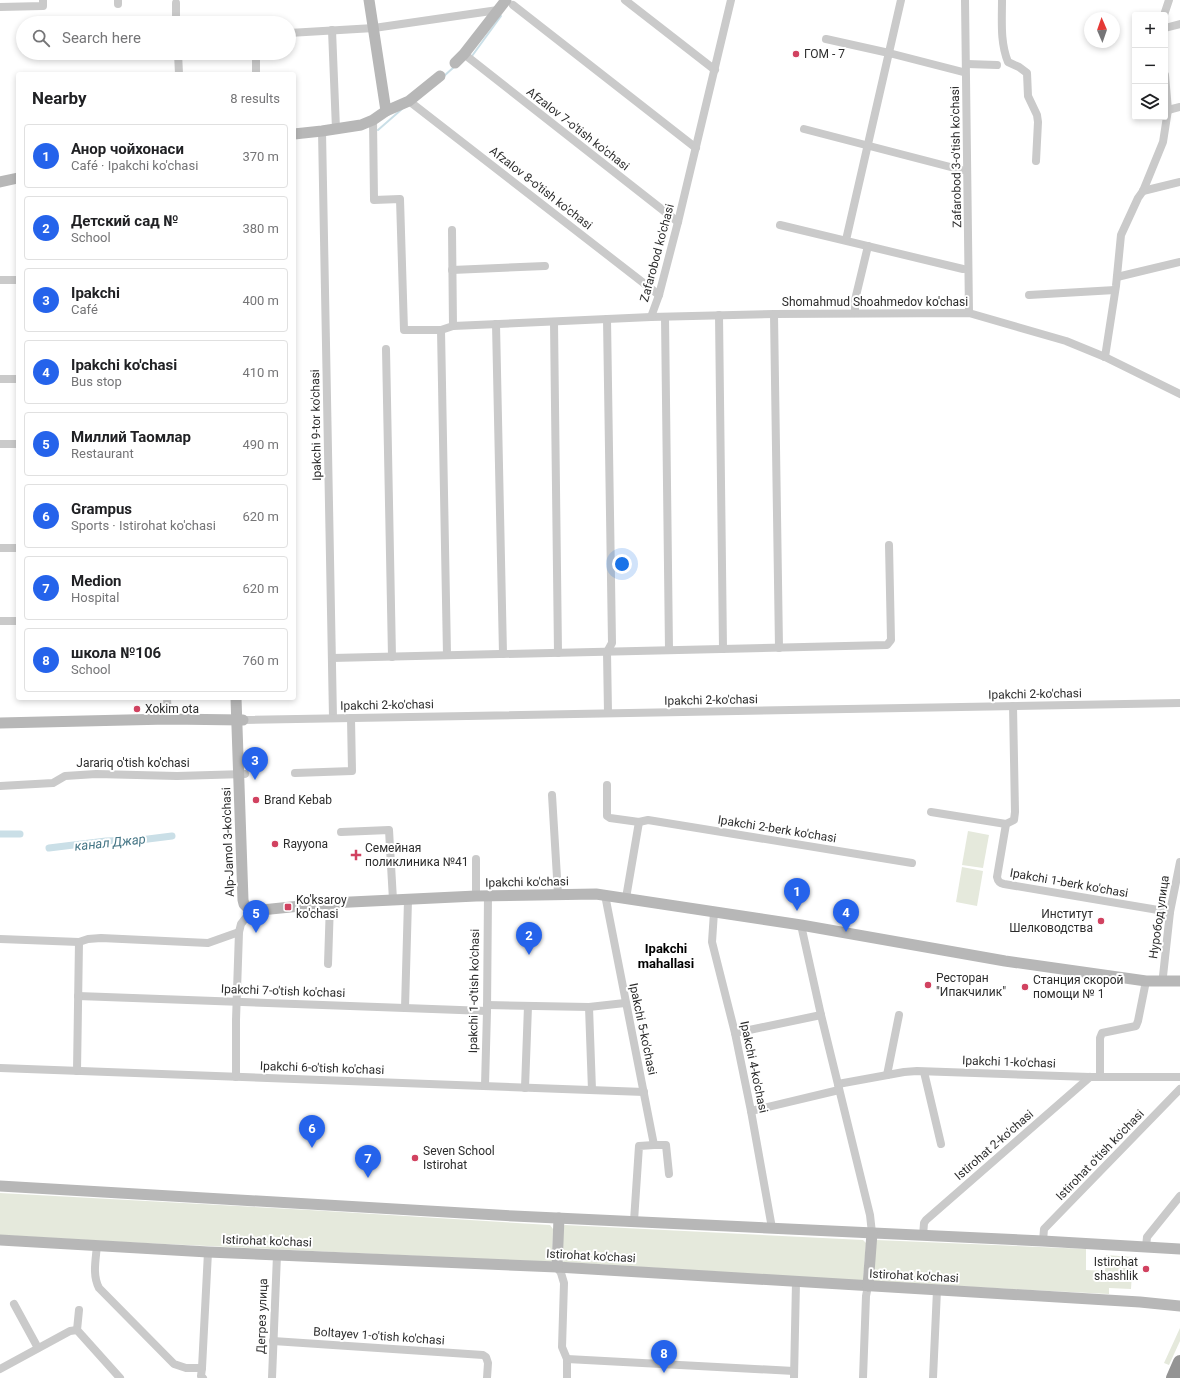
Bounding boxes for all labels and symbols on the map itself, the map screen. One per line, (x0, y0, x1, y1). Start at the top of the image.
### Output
north arrow (1084, 12, 1120, 48)
place label: ГОМ - 7 (804, 47, 845, 61)
marker: ГОМ - 7 (791, 49, 801, 59)
street label: Afzalov 7-o'tish ko'chasi (524, 85, 632, 173)
street label: Zafarobod 3-o'tish ko'chasi (948, 86, 964, 228)
street label: Afzalov 8-o'tish ko'chasi (487, 144, 595, 232)
street label: Zafarobod ko'chasi (637, 202, 677, 304)
street label: Shomahmud Shoahmedov ko'chasi (782, 295, 968, 309)
street label: Ipakchi 9-tor ko'chasi (308, 369, 324, 481)
your location (612, 554, 632, 574)
street label: Ipakchi 2-ko'chasi (988, 686, 1082, 702)
street label: Ipakchi 2-ko'chasi (664, 692, 758, 708)
street label: Ipakchi 2-ko'chasi (340, 697, 434, 713)
place label: Xokim ota (145, 702, 199, 716)
marker: Xokim ota (132, 704, 142, 714)
pin: 3 (242, 747, 268, 780)
street label: Jarariq o'tish ko'chasi (76, 756, 190, 770)
street label: Alp-Jamol 3-ko'chasi (219, 787, 237, 897)
place label: Brand Kebab (264, 793, 332, 807)
marker: Brand Kebab (251, 795, 261, 805)
street label: Ipakchi 2-berk ko'chasi (717, 813, 837, 845)
water label: канал Джар (74, 831, 146, 854)
place label: Rayyona (283, 837, 328, 851)
marker: Rayyona (270, 839, 280, 849)
place label: Семейная поликлиника №41 (365, 841, 469, 869)
marker: Семейная поликлиника №41 (350, 849, 362, 861)
street label: Ipakchi 1-berk ko'chasi (1009, 866, 1129, 900)
street label: Ipakchi ko'chasi (485, 874, 569, 890)
street label: Нуробод улица (1146, 874, 1172, 960)
pin: 1 (784, 878, 810, 911)
place label: Ko'ksaroy ko'chasi (296, 893, 347, 921)
pin: 4 (833, 899, 859, 932)
pin: 5 (243, 900, 269, 933)
marker: Ko'ksaroy ko'chasi (283, 902, 293, 912)
place label: Институт Шелководства (1009, 907, 1093, 935)
marker: Институт Шелководства (1096, 916, 1106, 926)
pin: 2 (516, 922, 542, 955)
street label: Ipakchi 1-o'tish ko'chasi (466, 929, 482, 1053)
district label: Ipakchi mahallasi (638, 941, 694, 971)
place label: Ресторан "Ипакчилик" (936, 971, 1006, 999)
place label: Станция скорой помощи № 1 (1033, 973, 1124, 1001)
marker: Ресторан "Ипакчилик" (923, 980, 933, 990)
street label: Ipakchi 7-o'tish ko'chasi (221, 982, 346, 1000)
street label: Ipakchi 5-ko'chasi (626, 982, 660, 1076)
marker: Станция скорой помощи № 1 (1020, 982, 1030, 992)
street label: Ipakchi 4-ko'chasi (737, 1020, 771, 1114)
street label: Ipakchi 1-ko'chasi (962, 1053, 1056, 1071)
street label: Ipakchi 6-o'tish ko'chasi (260, 1059, 385, 1077)
street label: Istirohat 2-ko'chasi (952, 1107, 1036, 1183)
street label: Istirohat o'tish ko'chasi (1053, 1107, 1147, 1203)
pin: 6 (299, 1115, 325, 1148)
place label: Seven School Istirohat (423, 1144, 495, 1172)
pin: 7 (355, 1145, 381, 1178)
marker: Seven School Istirohat (410, 1153, 420, 1163)
street label: Istirohat ko'chasi (222, 1232, 312, 1250)
street label: Istirohat ko'chasi (546, 1247, 636, 1265)
place label: Istirohat shashlik (1094, 1255, 1139, 1283)
marker: Istirohat shashlik (1141, 1264, 1151, 1274)
street label: Istirohat ko'chasi (869, 1267, 959, 1285)
street label: Дегрез улица (254, 1278, 270, 1354)
street label: Boltayev 1-o'tish ko'chasi (313, 1324, 445, 1348)
pin: 8 (651, 1340, 677, 1373)

